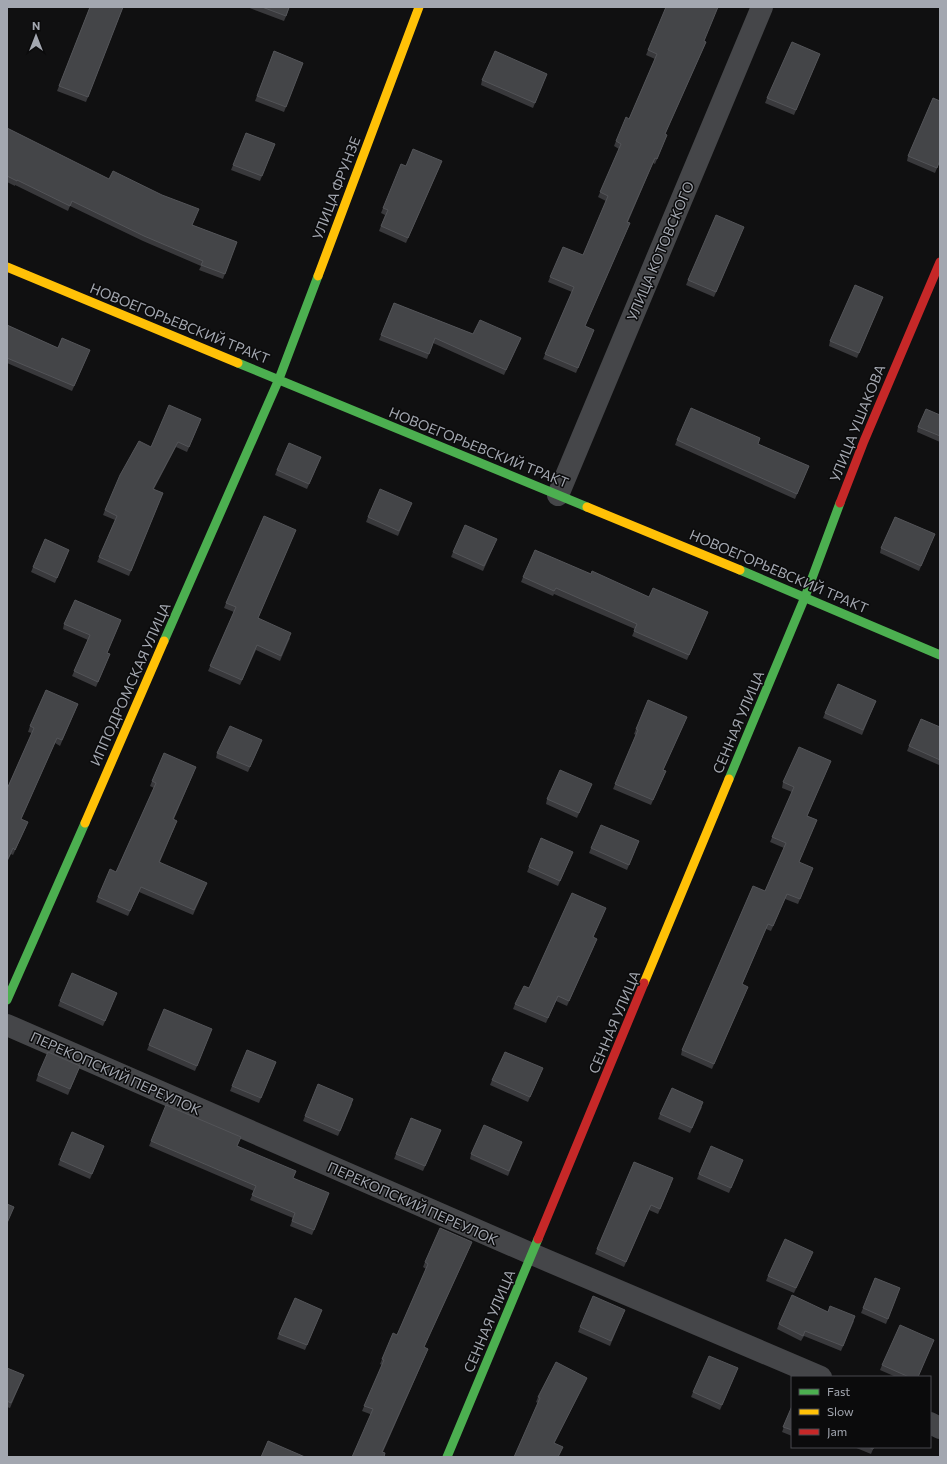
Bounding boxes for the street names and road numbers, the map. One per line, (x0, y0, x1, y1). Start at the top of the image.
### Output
street label: УЛИЦА ФРУНЗЕ (309, 134, 363, 242)
street label: УЛИЦА КОТОВСКОГО (623, 179, 697, 323)
street label: НОВОЕГОРЬЕВСКИЙ ТРАКТ (88, 279, 272, 367)
street label: УЛИЦА УШАКОВА (826, 362, 888, 484)
street label: НОВОЕГОРЬЕВСКИЙ ТРАКТ (387, 403, 571, 491)
street label: НОВОЕГОРЬЕВСКИЙ ТРАКТ (687, 526, 871, 616)
street label: ИППОДРОМСКАЯ УЛИЦА (86, 599, 174, 768)
street label: СЕННАЯ УЛИЦА (709, 668, 767, 776)
street label: СЕННАЯ УЛИЦА (585, 968, 643, 1076)
street label: ПЕРЕКОПСКИЙ ПЕРЕУЛОК (28, 1028, 204, 1118)
street label: ПЕРЕКОПСКИЙ ПЕРЕУЛОК (325, 1158, 501, 1248)
street label: СЕННАЯ УЛИЦА (460, 1267, 518, 1375)

